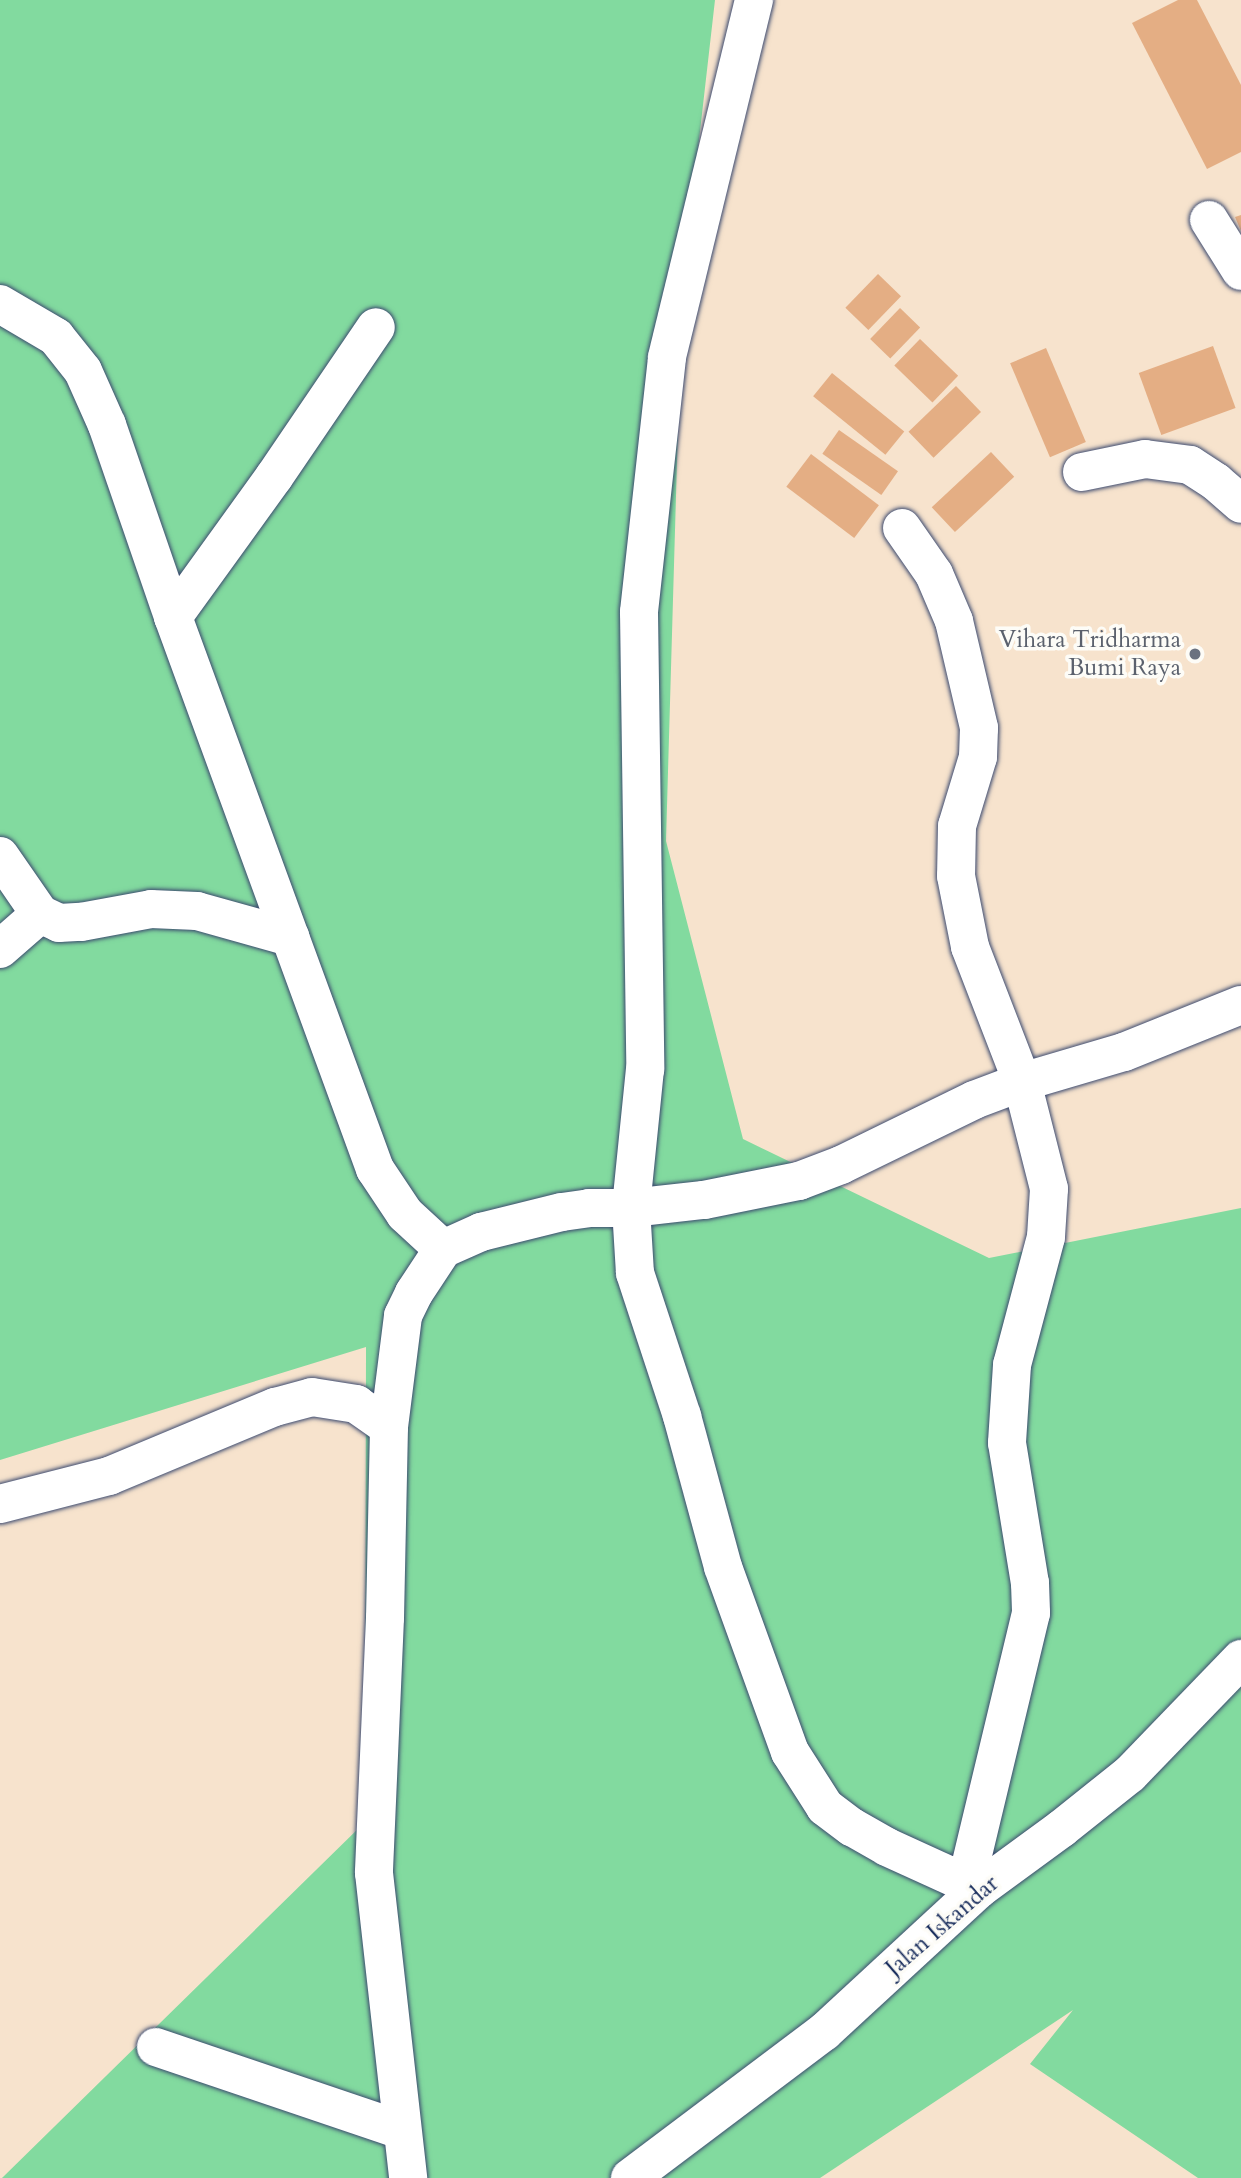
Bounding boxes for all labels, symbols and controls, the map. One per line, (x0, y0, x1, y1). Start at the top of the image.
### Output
place label: Vihara Tridharma Bumi Raya (999, 626, 1181, 682)
marker: Vihara Tridharma Bumi Raya (1187, 646, 1203, 662)
street label: Jalan Iskandar (880, 1869, 1004, 1983)

